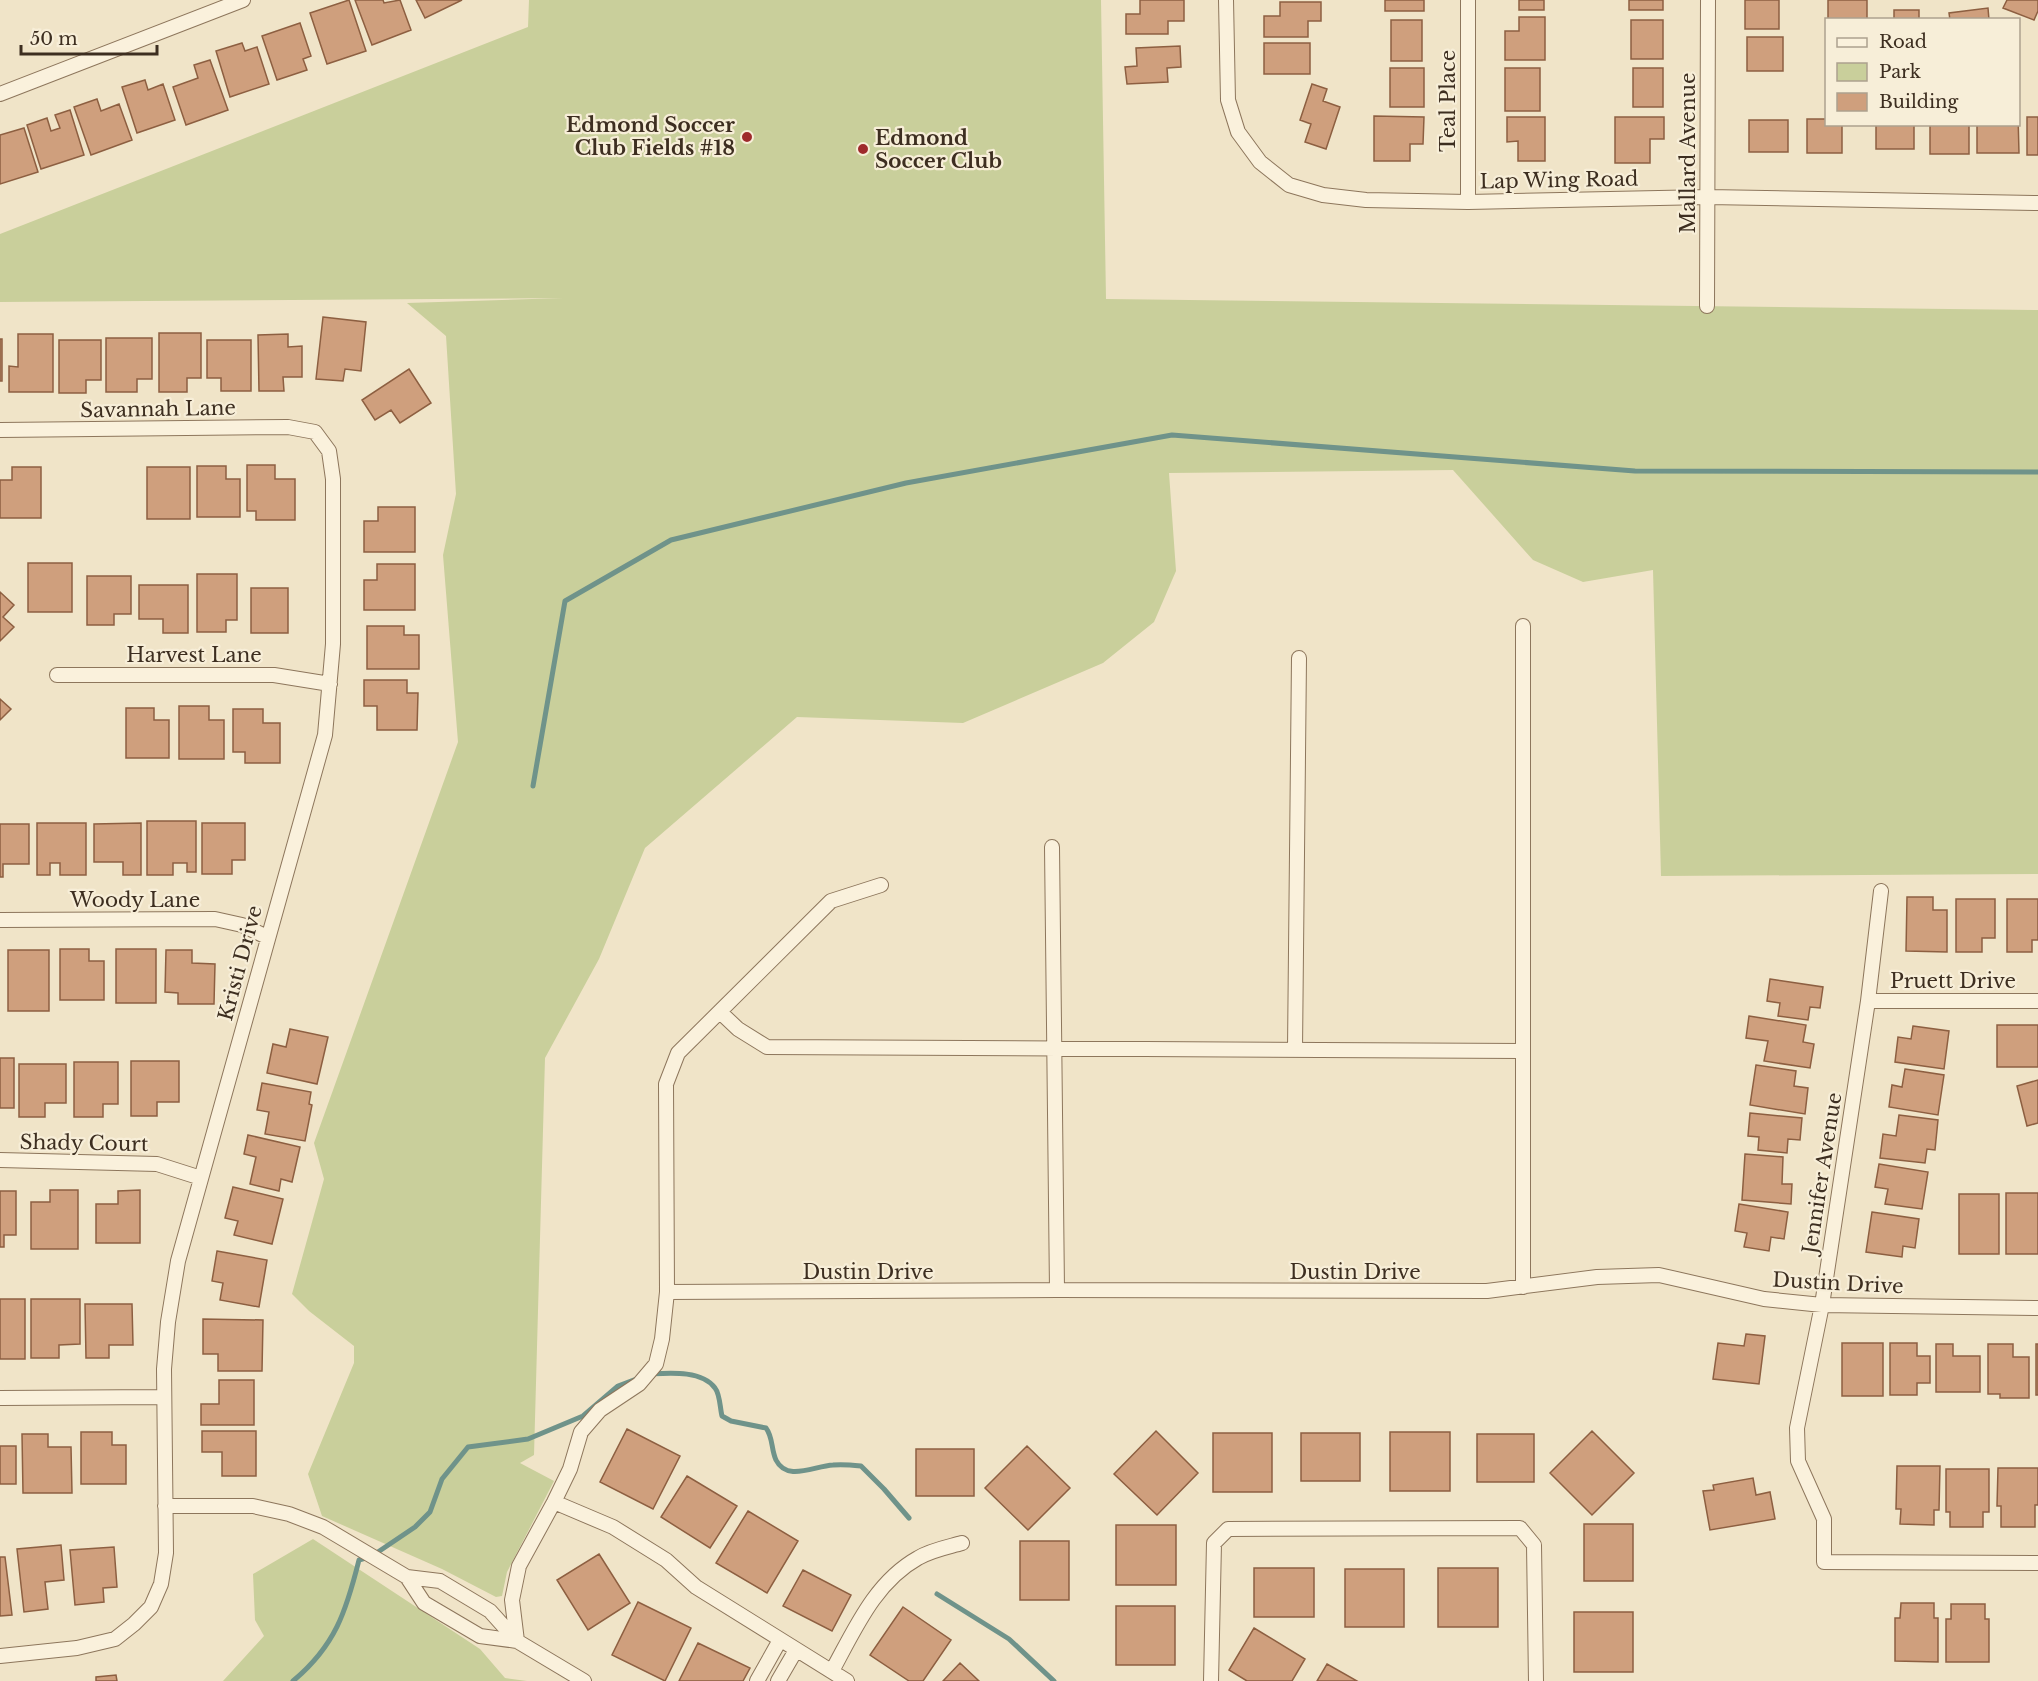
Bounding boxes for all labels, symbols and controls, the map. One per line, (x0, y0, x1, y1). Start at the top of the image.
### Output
scale bar (21, 18, 158, 56)
legend (1825, 18, 2020, 126)
text: 50 m (30, 28, 78, 50)
text: Road (1879, 31, 1927, 53)
street label: Teal Place (1436, 50, 1460, 152)
text: Park (1879, 61, 1921, 83)
street label: Mallard Avenue (1676, 73, 1700, 233)
text: Building (1879, 91, 1958, 113)
place label: Edmond Soccer Club Fields #18 (566, 113, 735, 160)
place label: Edmond Soccer Club (875, 126, 1002, 173)
marker: Edmond Soccer Club Fields #18 (740, 130, 754, 144)
marker: Edmond Soccer Club (856, 142, 870, 156)
street label: Lap Wing Road (1479, 167, 1639, 193)
street label: Savannah Lane (80, 396, 236, 422)
street label: Harvest Lane (126, 643, 262, 667)
street label: Woody Lane (69, 888, 200, 912)
street label: Kristi Drive (213, 903, 267, 1023)
street label: Pruett Drive (1890, 969, 2016, 993)
street label: Jennifer Avenue (1797, 1091, 1847, 1258)
street label: Shady Court (19, 1130, 149, 1156)
street label: Dustin Drive (802, 1260, 934, 1284)
street label: Dustin Drive (1289, 1260, 1421, 1284)
street label: Dustin Drive (1772, 1268, 1904, 1298)

